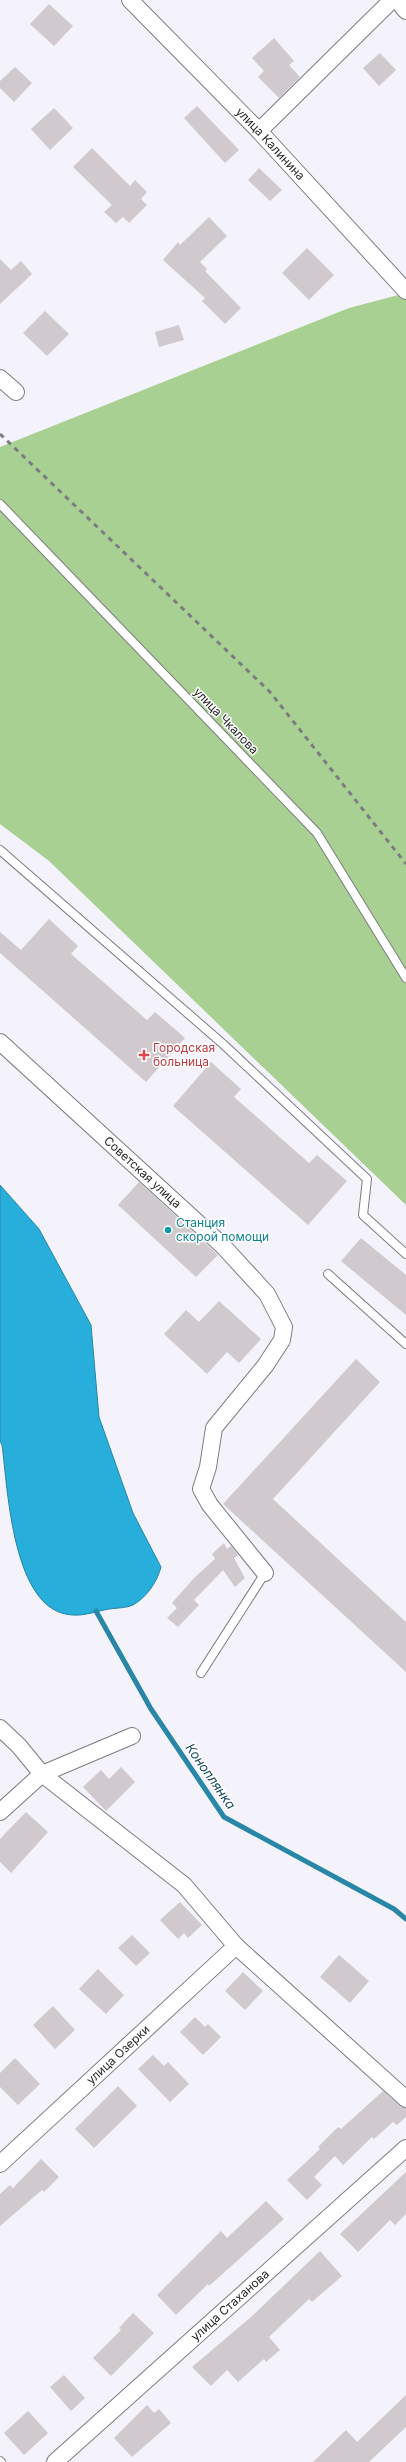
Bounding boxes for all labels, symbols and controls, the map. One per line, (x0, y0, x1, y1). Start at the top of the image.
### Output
street label: улица Калинина (233, 104, 308, 183)
street label: улица Чкалова (191, 684, 262, 757)
place label: Городская больница (153, 1040, 215, 1069)
marker: Городская больница (138, 1049, 150, 1061)
street label: Советская улица (101, 1133, 184, 1211)
place label: Станция скорой помощи (176, 1215, 269, 1244)
marker: Станция скорой помощи (163, 1225, 173, 1235)
water label: Коноплянка (182, 1740, 240, 1812)
street label: улица Озерки (83, 2022, 153, 2087)
street label: улица Стаханова (188, 2266, 272, 2344)

